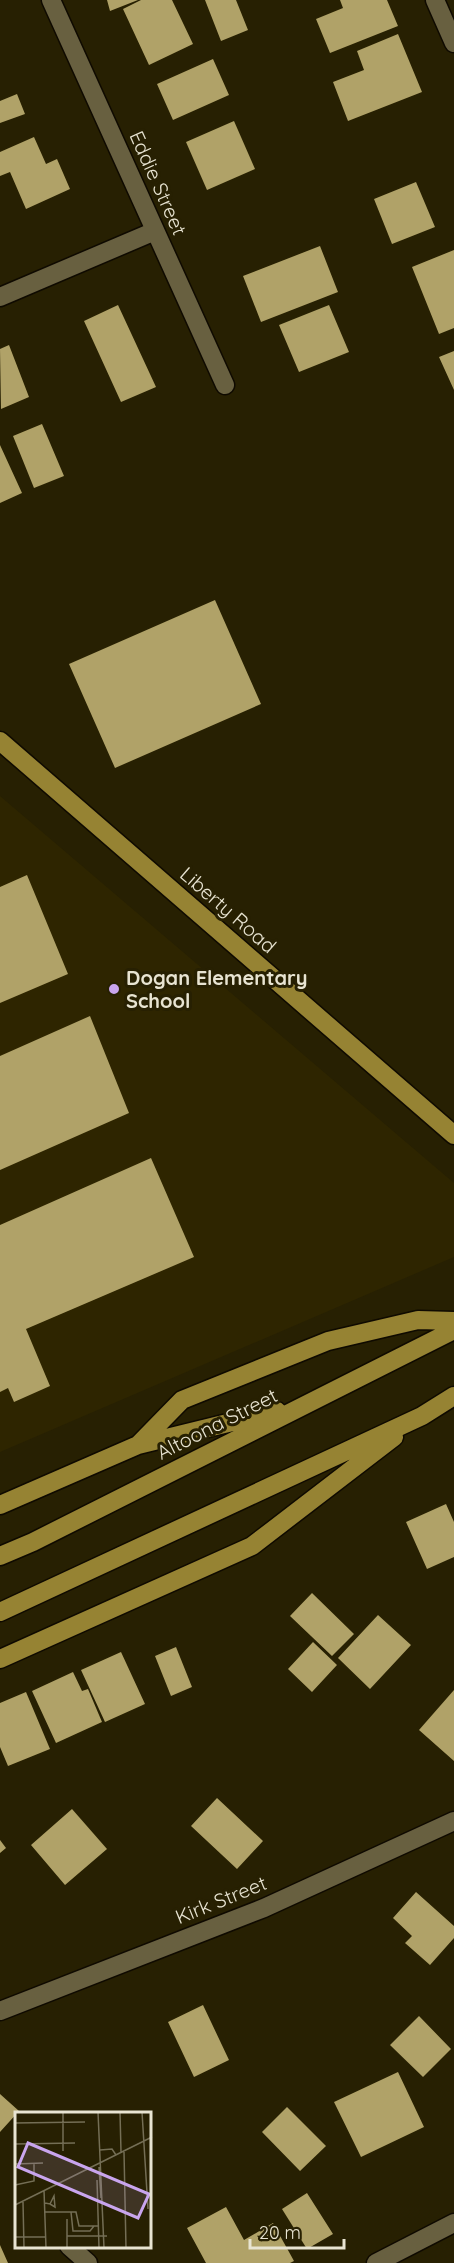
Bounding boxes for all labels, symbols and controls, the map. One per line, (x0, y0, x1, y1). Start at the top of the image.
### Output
street label: Eddie Street (124, 127, 193, 239)
street label: Liberty Road (175, 861, 282, 958)
place label: Dogan Elementary School (126, 965, 307, 1013)
marker: Dogan Elementary School (107, 982, 121, 996)
street label: Altoona Street (152, 1382, 282, 1465)
street label: Kirk Street (171, 1870, 270, 1929)
inset map (15, 2112, 152, 2248)
scale bar (250, 2212, 344, 2250)
text: 20 m (259, 2221, 301, 2244)

